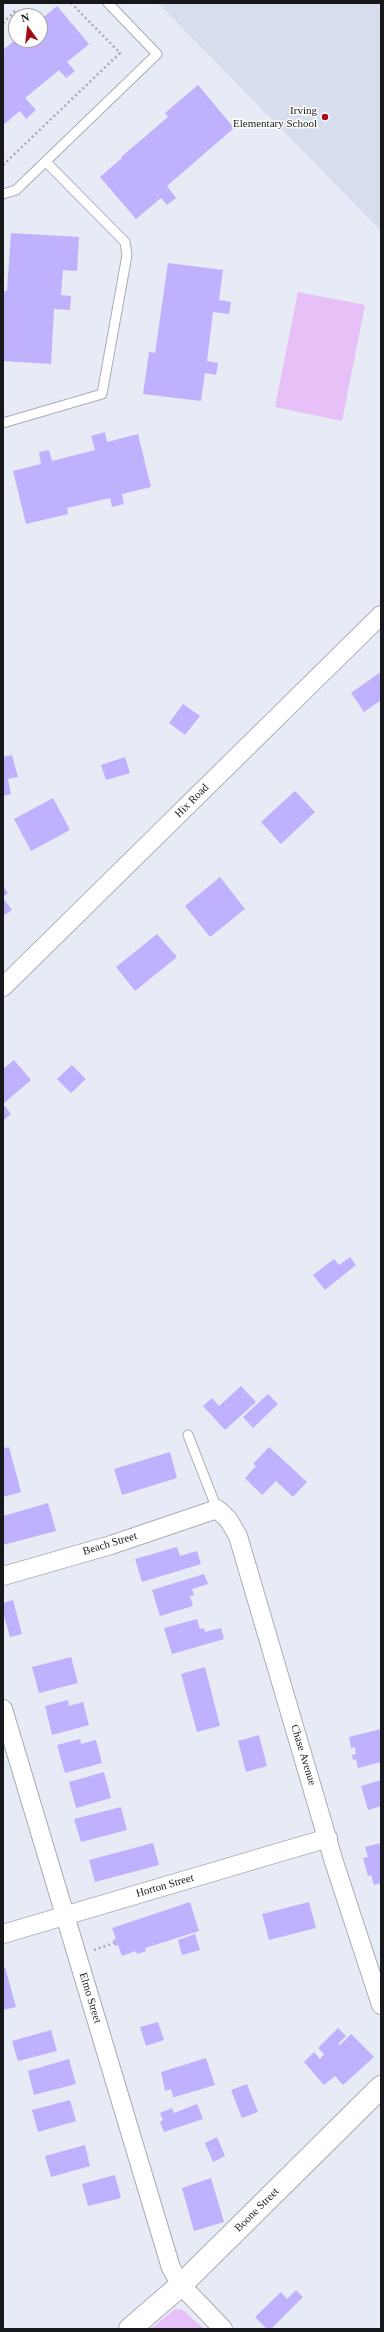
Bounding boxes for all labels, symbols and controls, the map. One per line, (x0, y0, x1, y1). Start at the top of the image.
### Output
north arrow (8, 8, 48, 48)
text: N (20, 11, 31, 24)
place label: Irving Elementary School (233, 104, 317, 130)
marker: Irving Elementary School (320, 112, 330, 122)
street label: Hix Road (172, 781, 212, 821)
street label: Beach Street (81, 1530, 139, 1558)
street label: Chase Avenue (287, 1723, 319, 1787)
street label: Horton Street (135, 1871, 195, 1901)
street label: Elmo Street (76, 1971, 104, 2025)
street label: Boone Street (232, 2185, 282, 2235)

